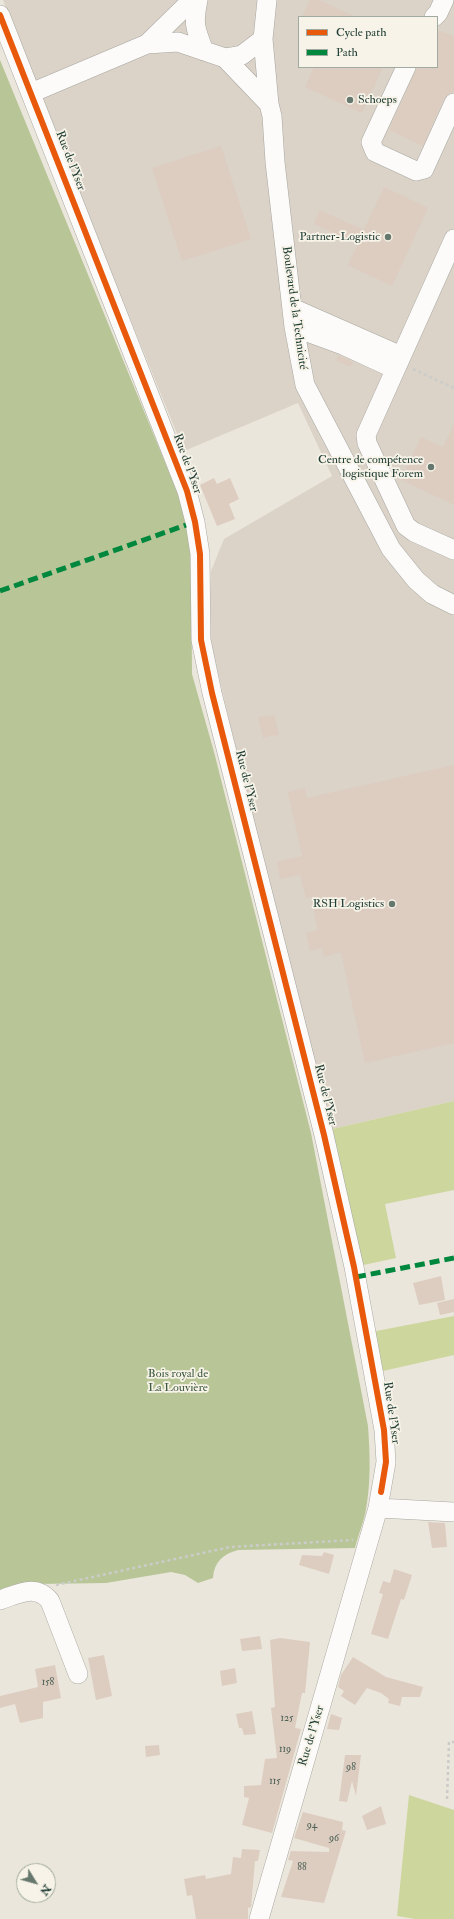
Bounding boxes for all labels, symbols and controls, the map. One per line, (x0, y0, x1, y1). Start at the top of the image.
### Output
legend (298, 16, 438, 68)
text: Cycle path (336, 25, 386, 40)
text: Path (336, 45, 358, 60)
place label: Schoeps (358, 93, 397, 107)
marker: Schoeps (345, 95, 355, 105)
street label: Rue de l'Yser (52, 129, 88, 193)
place label: Partner-Logistic (300, 230, 380, 244)
marker: Partner-Logistic (383, 232, 393, 242)
street label: Boulevard de la Technicité (278, 245, 310, 371)
street label: Rue de l'Yser (169, 432, 205, 496)
place label: Centre de compétence logistique Forem (318, 453, 423, 481)
marker: Centre de compétence logistique Forem (426, 462, 436, 472)
street label: Rue de l'Yser (231, 749, 261, 813)
place label: RSH Logistics (313, 897, 384, 911)
marker: RSH Logistics (387, 899, 397, 909)
street label: Rue de l'Yser (310, 1063, 340, 1127)
park label: Bois royal de La Louvière (148, 1367, 208, 1395)
street label: Rue de l'Yser (379, 1381, 403, 1445)
house number: 158 (42, 1677, 54, 1689)
street label: Rue de l'Yser (296, 1704, 328, 1768)
house number: 125 (280, 1713, 294, 1725)
house number: 119 (279, 1744, 291, 1756)
house number: 98 (346, 1762, 356, 1774)
house number: 115 (269, 1776, 281, 1788)
house number: 94 (307, 1820, 317, 1832)
house number: 96 (329, 1833, 339, 1845)
house number: 88 (297, 1862, 307, 1874)
north arrow (16, 1863, 56, 1903)
text: N (37, 1882, 53, 1898)

